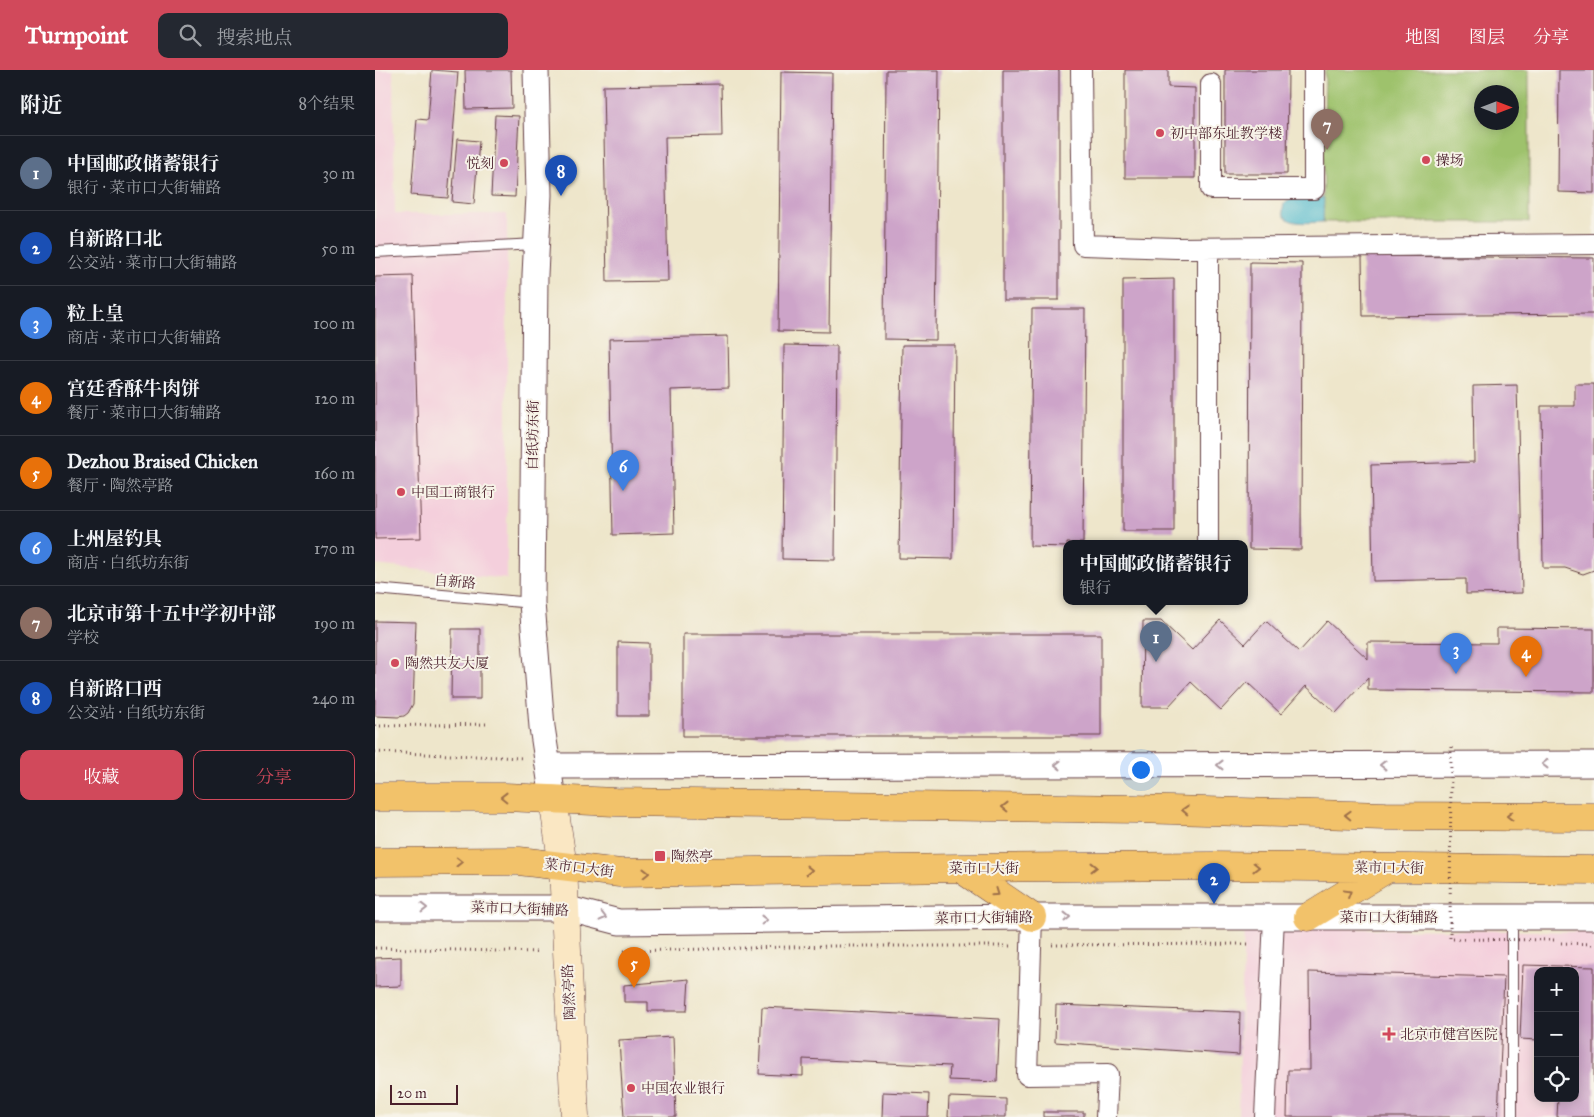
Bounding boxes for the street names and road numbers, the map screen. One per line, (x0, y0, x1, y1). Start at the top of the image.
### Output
street label: 白纸坊东街 (524, 400, 542, 470)
street label: 自新路 (433, 572, 477, 592)
street label: 菜市口大街 (543, 855, 615, 881)
street label: 菜市口大街 (1354, 859, 1424, 877)
street label: 菜市口大街 (949, 860, 1019, 877)
street label: 菜市口大街辅路 (471, 899, 569, 919)
street label: 菜市口大街辅路 (935, 909, 1033, 927)
street label: 菜市口大街辅路 (1340, 909, 1438, 926)
street label: 陶然亭路 (559, 964, 579, 1020)

